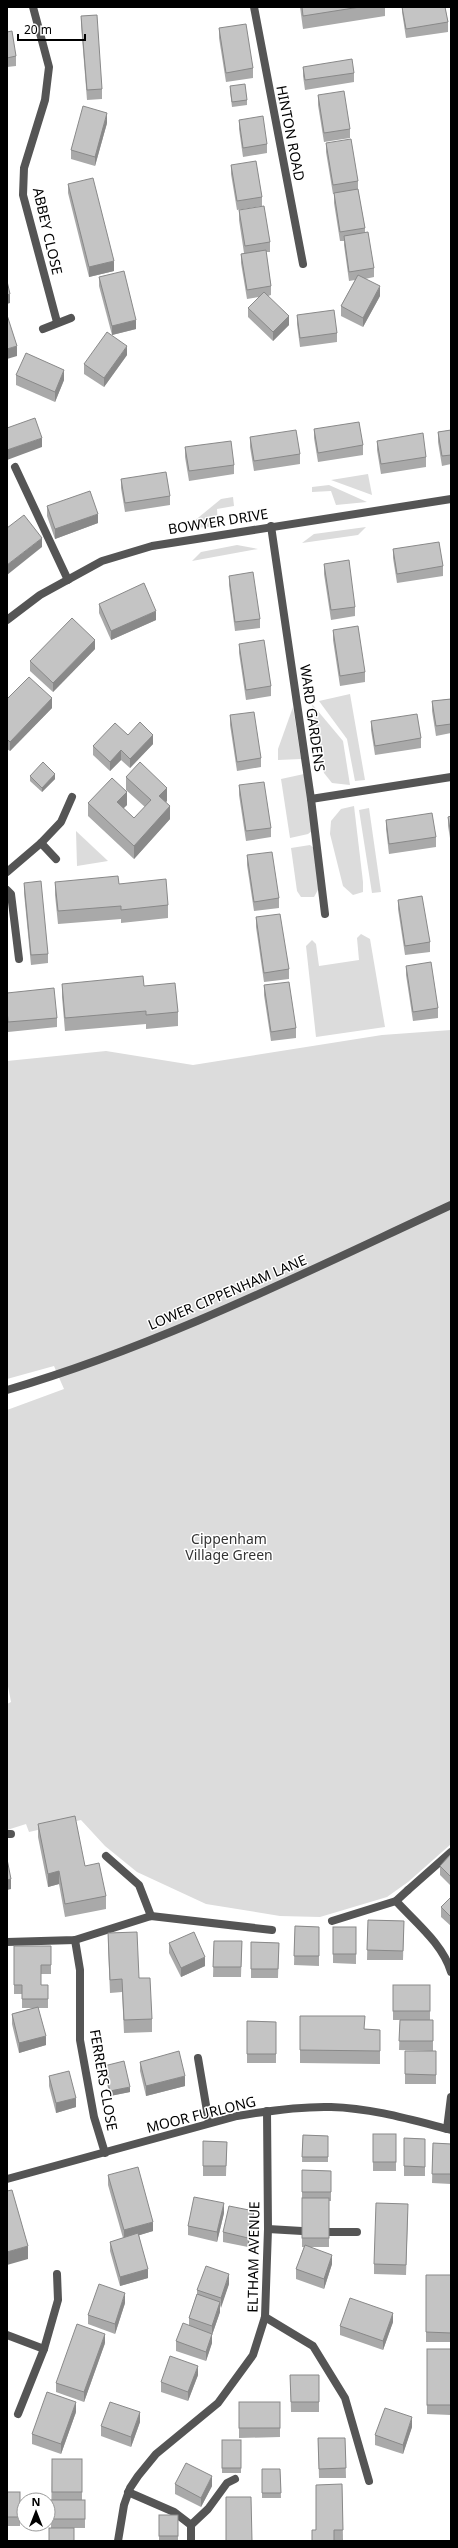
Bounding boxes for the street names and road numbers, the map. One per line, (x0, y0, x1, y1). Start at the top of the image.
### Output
street label: HINTON ROAD (272, 84, 310, 182)
street label: ABBEY CLOSE (29, 186, 67, 276)
street label: BOWYER DRIVE (167, 504, 269, 538)
street label: WARD GARDENS (296, 663, 330, 773)
street label: LOWER CIPPENHAM LANE (145, 1250, 309, 1334)
street label: FERRERS CLOSE (86, 2028, 122, 2132)
street label: MOOR FURLONG (144, 2091, 258, 2137)
street label: ELTHAM AVENUE (243, 2201, 263, 2313)

